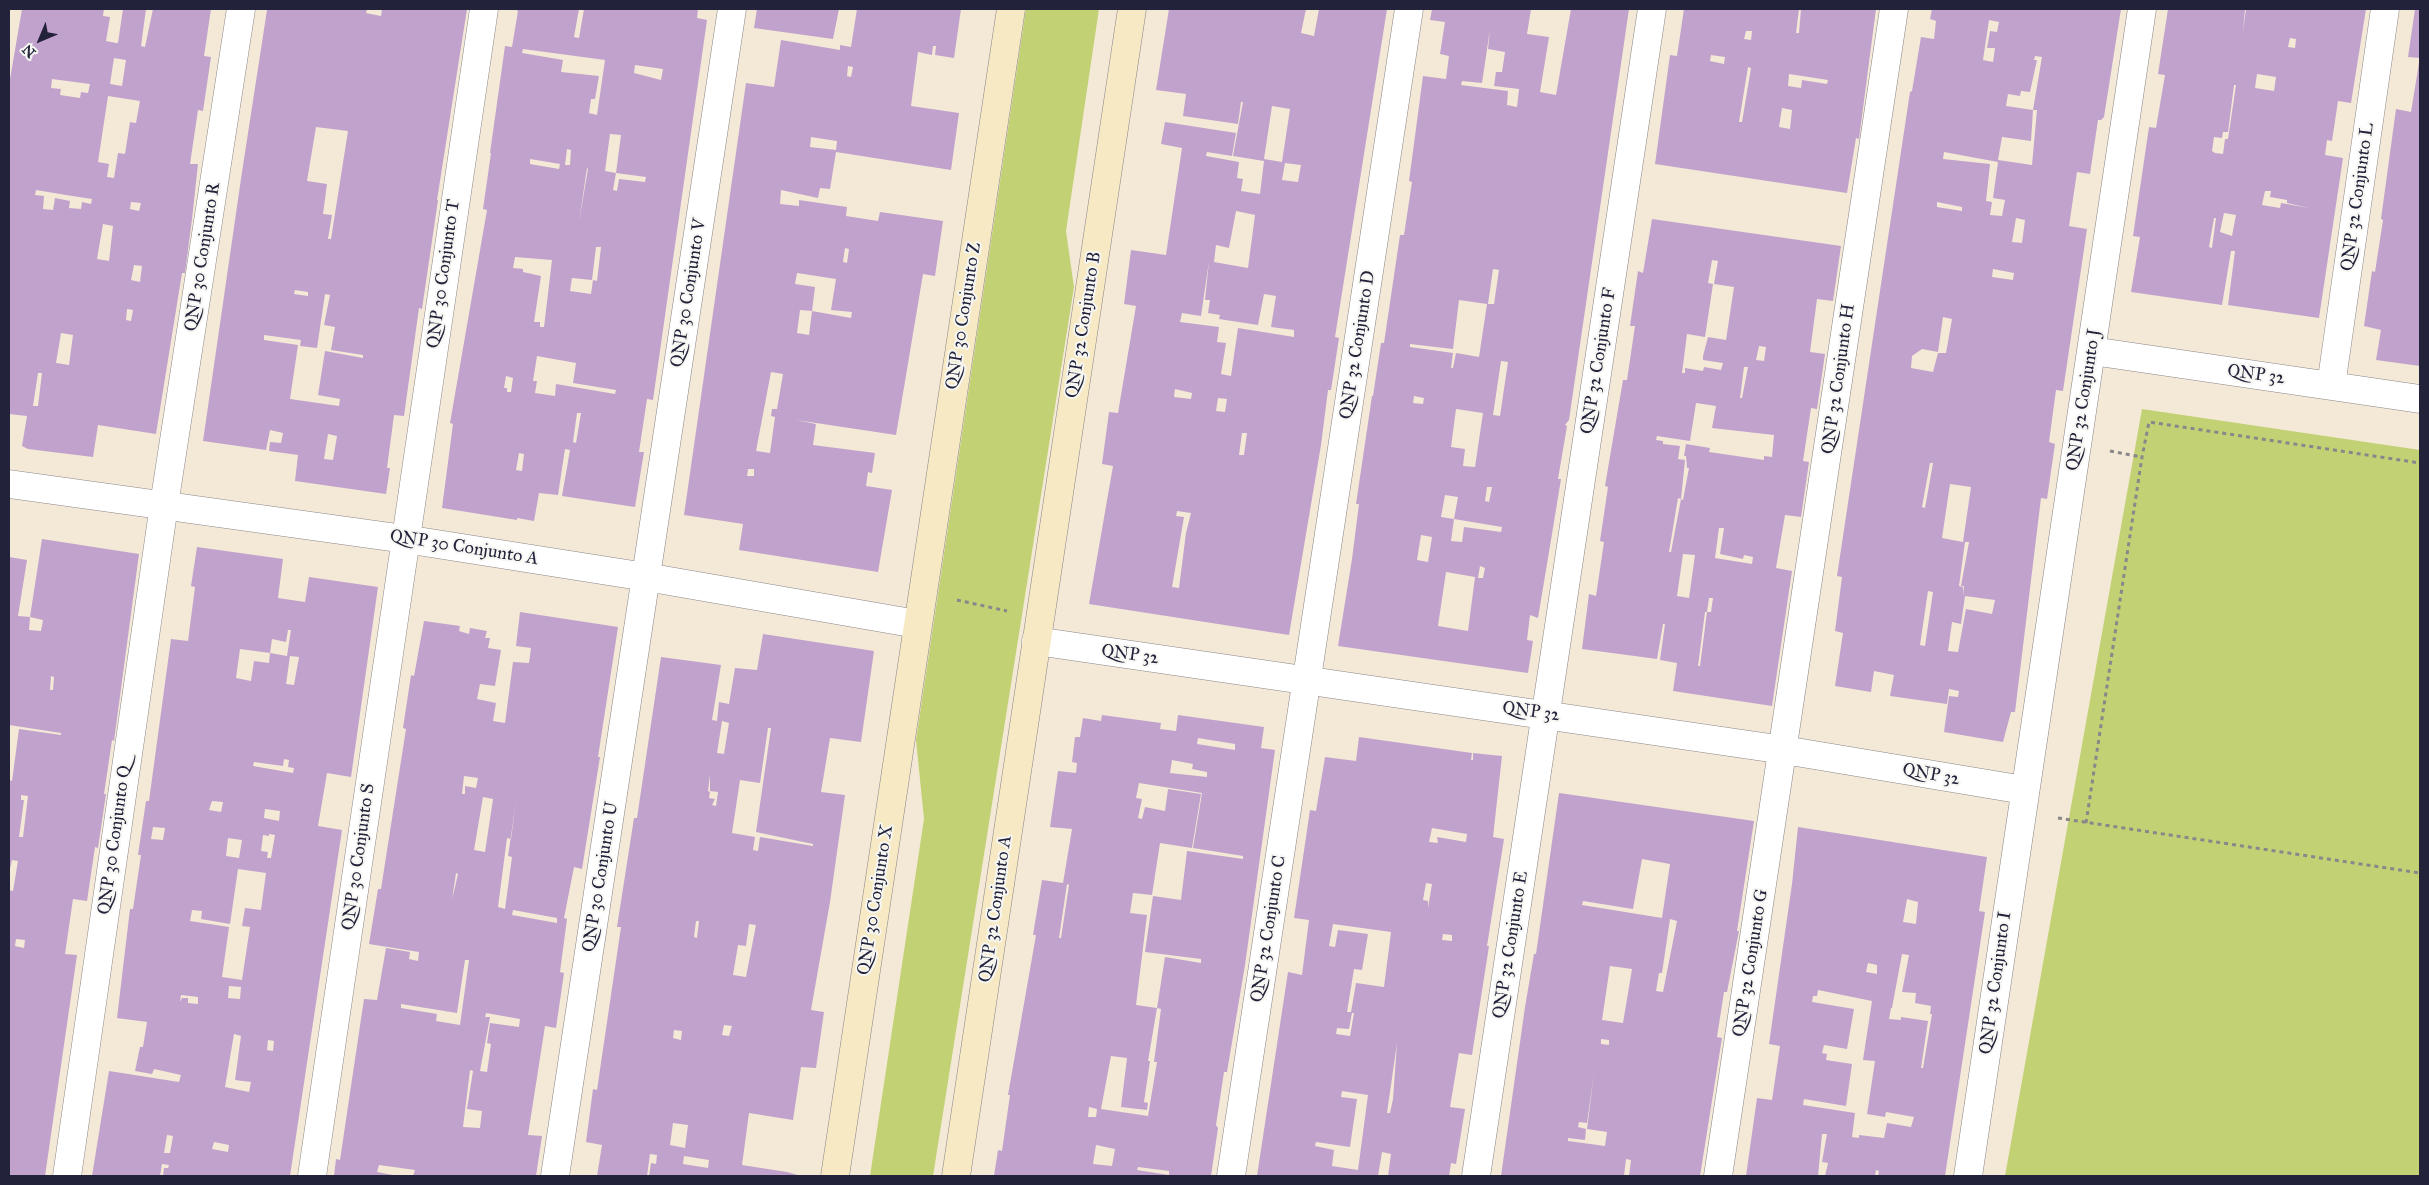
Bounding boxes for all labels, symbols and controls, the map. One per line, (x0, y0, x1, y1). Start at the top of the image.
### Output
north arrow (15, 15, 65, 65)
text: N (19, 41, 39, 61)
street label: QNP 32 Conjunto L (2337, 121, 2379, 273)
street label: QNP 30 Conjunto R (181, 181, 225, 333)
street label: QNP 30 Conjunto T (423, 198, 465, 350)
street label: QNP 30 Conjunto V (667, 217, 711, 369)
street label: QNP 30 Conjunto Z (942, 241, 986, 391)
street label: QNP 32 Conjunto B (1062, 250, 1106, 400)
street label: QNP 32 Conjunto D (1336, 269, 1380, 421)
street label: QNP 32 Conjunto F (1577, 286, 1621, 436)
street label: QNP 32 Conjunto H (1818, 302, 1860, 456)
street label: QNP 32 Conjunto J (2062, 327, 2106, 473)
street label: QNP 32 (2226, 360, 2286, 390)
street label: QNP 30 Conjunto A (388, 526, 540, 570)
street label: QNP 32 (1100, 640, 1160, 670)
street label: QNP 32 (1501, 697, 1561, 727)
street label: QNP 32 (1901, 759, 1961, 791)
street label: QNP 30 Conjunto Q (94, 764, 136, 916)
street label: QNP 30 Conjunto S (338, 782, 380, 932)
street label: QNP 30 Conjunto U (578, 800, 624, 954)
street label: QNP 30 Conjunto X (853, 823, 899, 977)
street label: QNP 32 Conjunto A (975, 834, 1017, 984)
street label: QNP 32 Conjunto C (1247, 854, 1291, 1004)
street label: QNP 32 Conjunto E (1489, 870, 1533, 1020)
street label: QNP 32 Conjunto G (1729, 888, 1773, 1038)
street label: QNP 32 Conjunto I (1975, 910, 2017, 1056)

